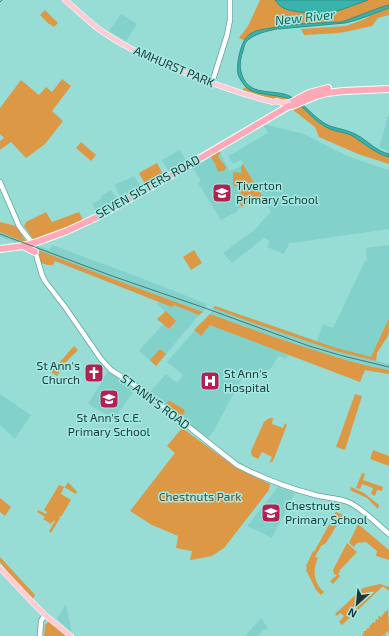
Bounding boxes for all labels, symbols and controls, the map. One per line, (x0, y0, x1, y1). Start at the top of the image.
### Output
water label: New River (274, 6, 337, 28)
street label: AMHURST PARK (132, 43, 217, 89)
street label: SEVEN SISTERS ROAD (93, 152, 202, 221)
place label: Tiverton Primary School (236, 178, 319, 206)
school or university icon: Tiverton Primary School (211, 182, 233, 204)
place label: St Ann's Church (36, 358, 80, 386)
church icon: St Ann's Church (83, 362, 105, 384)
place label: St Ann's Hospital (224, 366, 270, 394)
hospital icon: St Ann's Hospital (199, 370, 221, 392)
street label: ST ANN'S ROAD (118, 371, 193, 432)
school or university icon: St Ann's C.E. Primary School (98, 388, 120, 410)
place label: St Ann's C.E. Primary School (68, 410, 151, 438)
park label: Chestnuts Park (159, 489, 241, 503)
place label: Chestnuts Primary School (285, 498, 368, 526)
school or university icon: Chestnuts Primary School (260, 502, 282, 524)
north arrow (337, 584, 377, 624)
text: N (346, 606, 359, 621)

